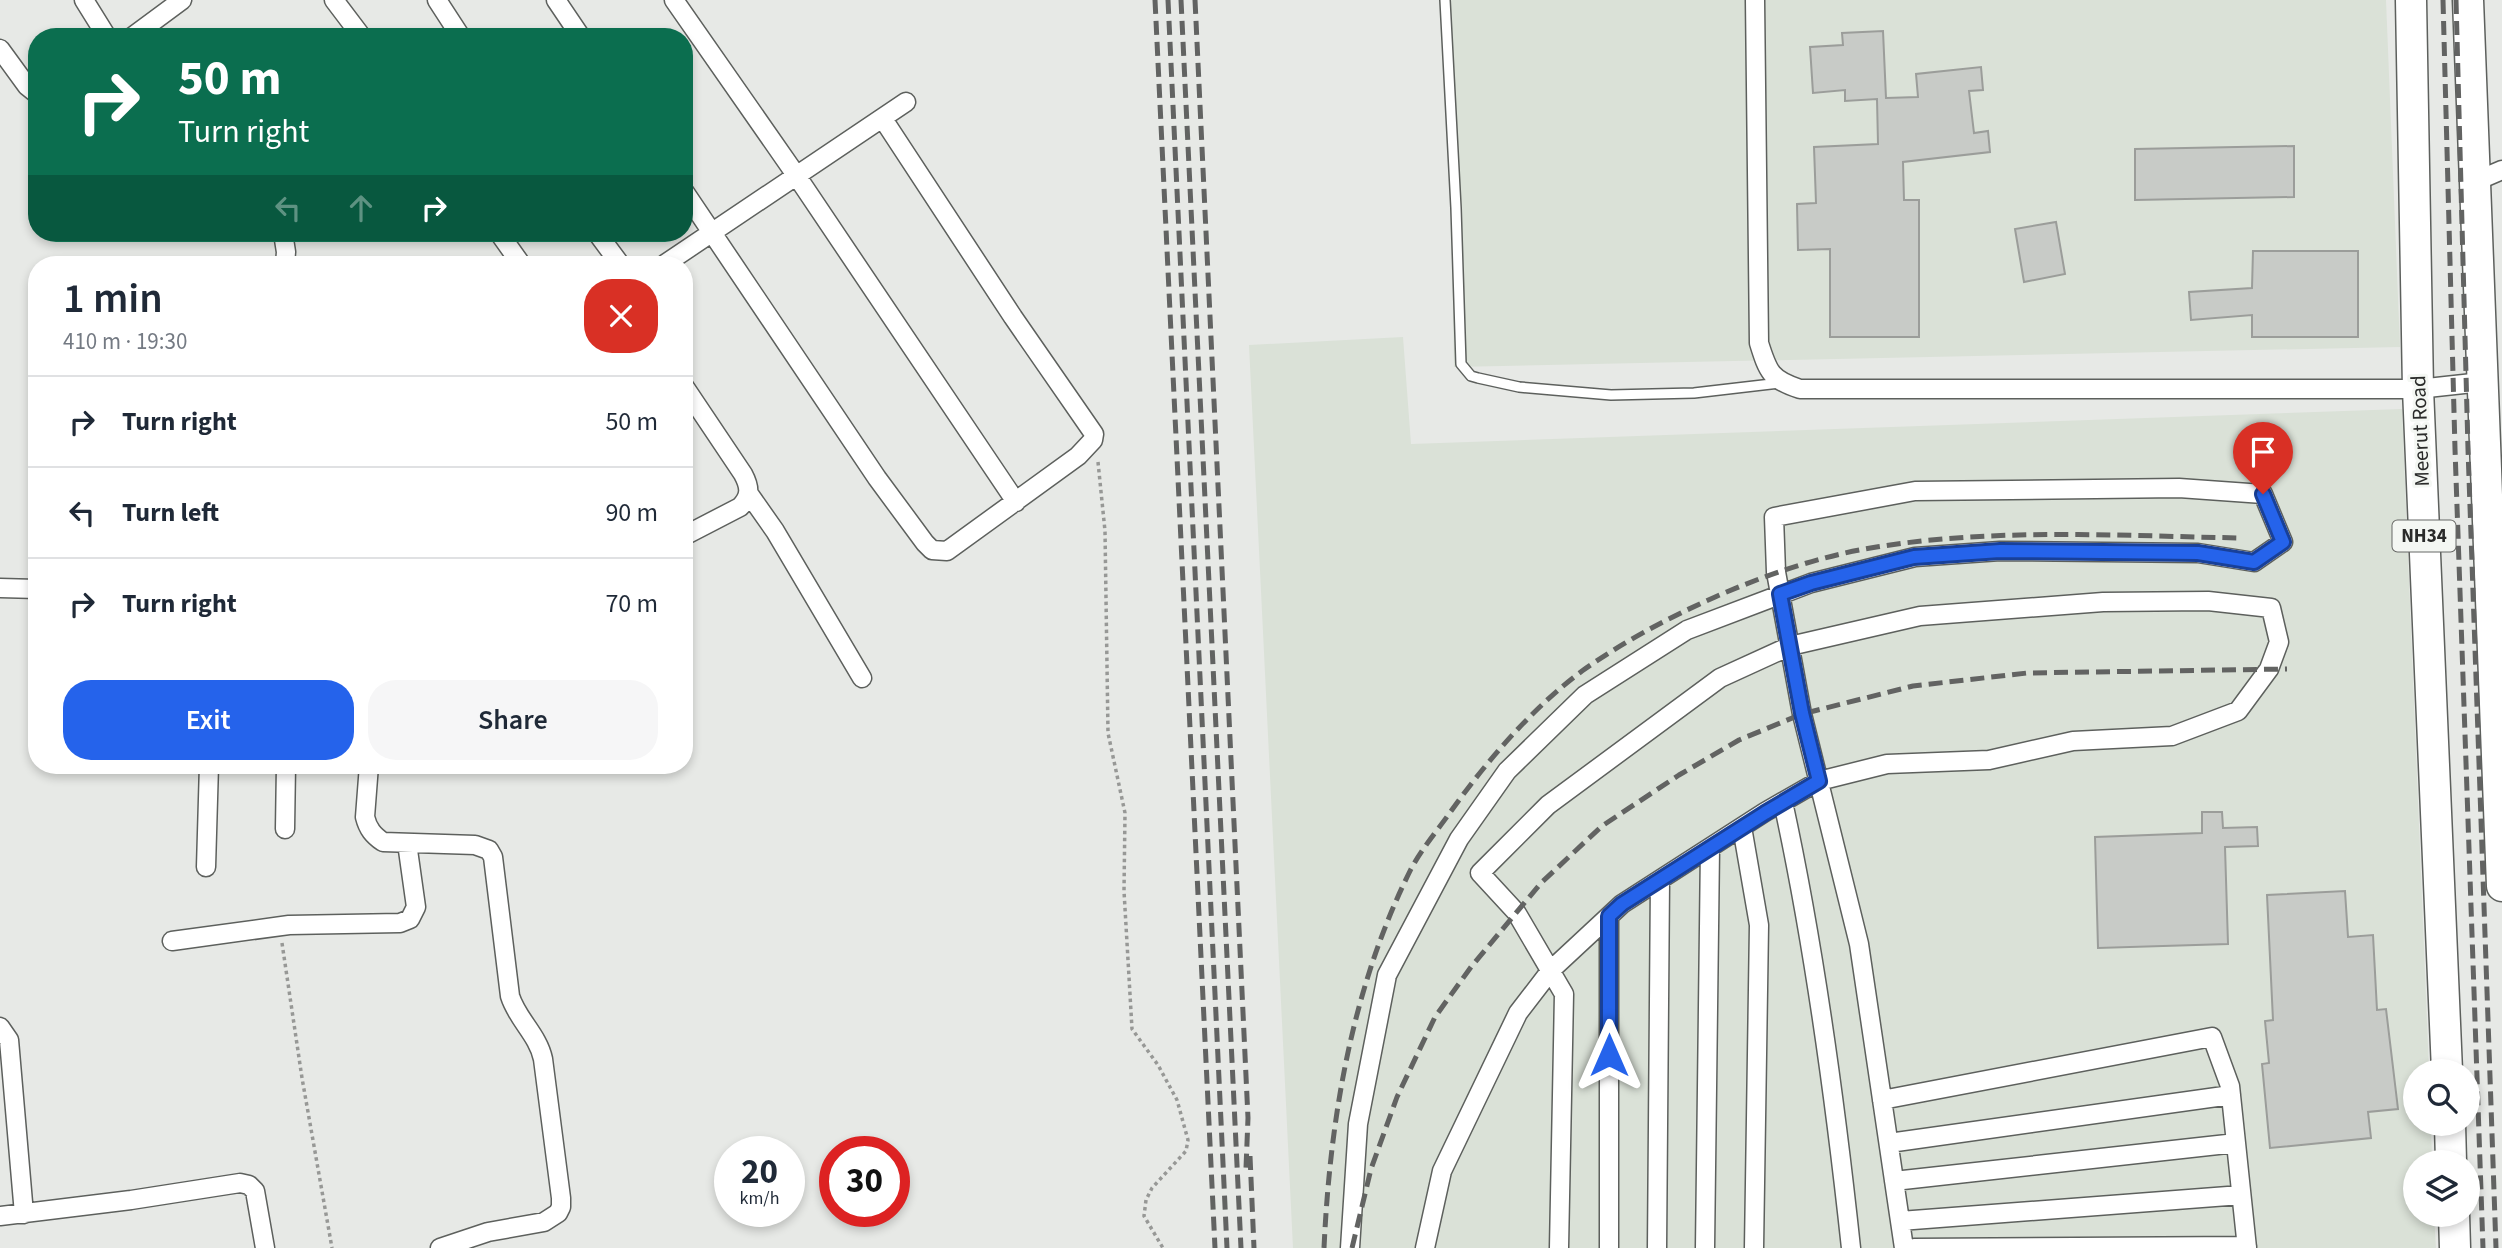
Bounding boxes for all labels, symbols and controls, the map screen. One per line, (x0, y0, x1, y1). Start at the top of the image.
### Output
text: 50 m (178, 44, 282, 114)
icon: right (63, 56, 154, 147)
text: Turn right (178, 109, 309, 155)
icon: left (269, 189, 307, 227)
icon: ahead (342, 189, 380, 227)
icon: right (415, 189, 453, 227)
text: 1 min (63, 269, 163, 329)
button: close (584, 279, 658, 353)
text: 410 m · 19:30 (63, 325, 187, 358)
street label: Meerut Road (2403, 375, 2437, 487)
icon: right (63, 403, 101, 441)
text: Turn right (122, 403, 237, 440)
text: 50 m (605, 403, 658, 440)
pin (2233, 422, 2293, 494)
icon: arrive (2244, 433, 2282, 471)
icon: left (63, 494, 101, 532)
text: Turn left (122, 494, 219, 531)
text: 90 m (605, 494, 658, 531)
road number: NH34 (2392, 520, 2456, 552)
icon: right (63, 585, 101, 623)
text: Turn right (122, 585, 237, 622)
text: 70 m (605, 585, 658, 622)
button: Exit (63, 680, 354, 760)
button: Share (368, 680, 658, 760)
position arrow (1572, 1018, 1646, 1092)
map controls (2403, 1059, 2480, 1227)
button: search (2403, 1059, 2480, 1136)
speed limit sign: 30 (819, 1136, 910, 1227)
text: 20 (741, 1147, 778, 1197)
button: layers (2403, 1150, 2480, 1227)
text: km/h (740, 1186, 779, 1211)

